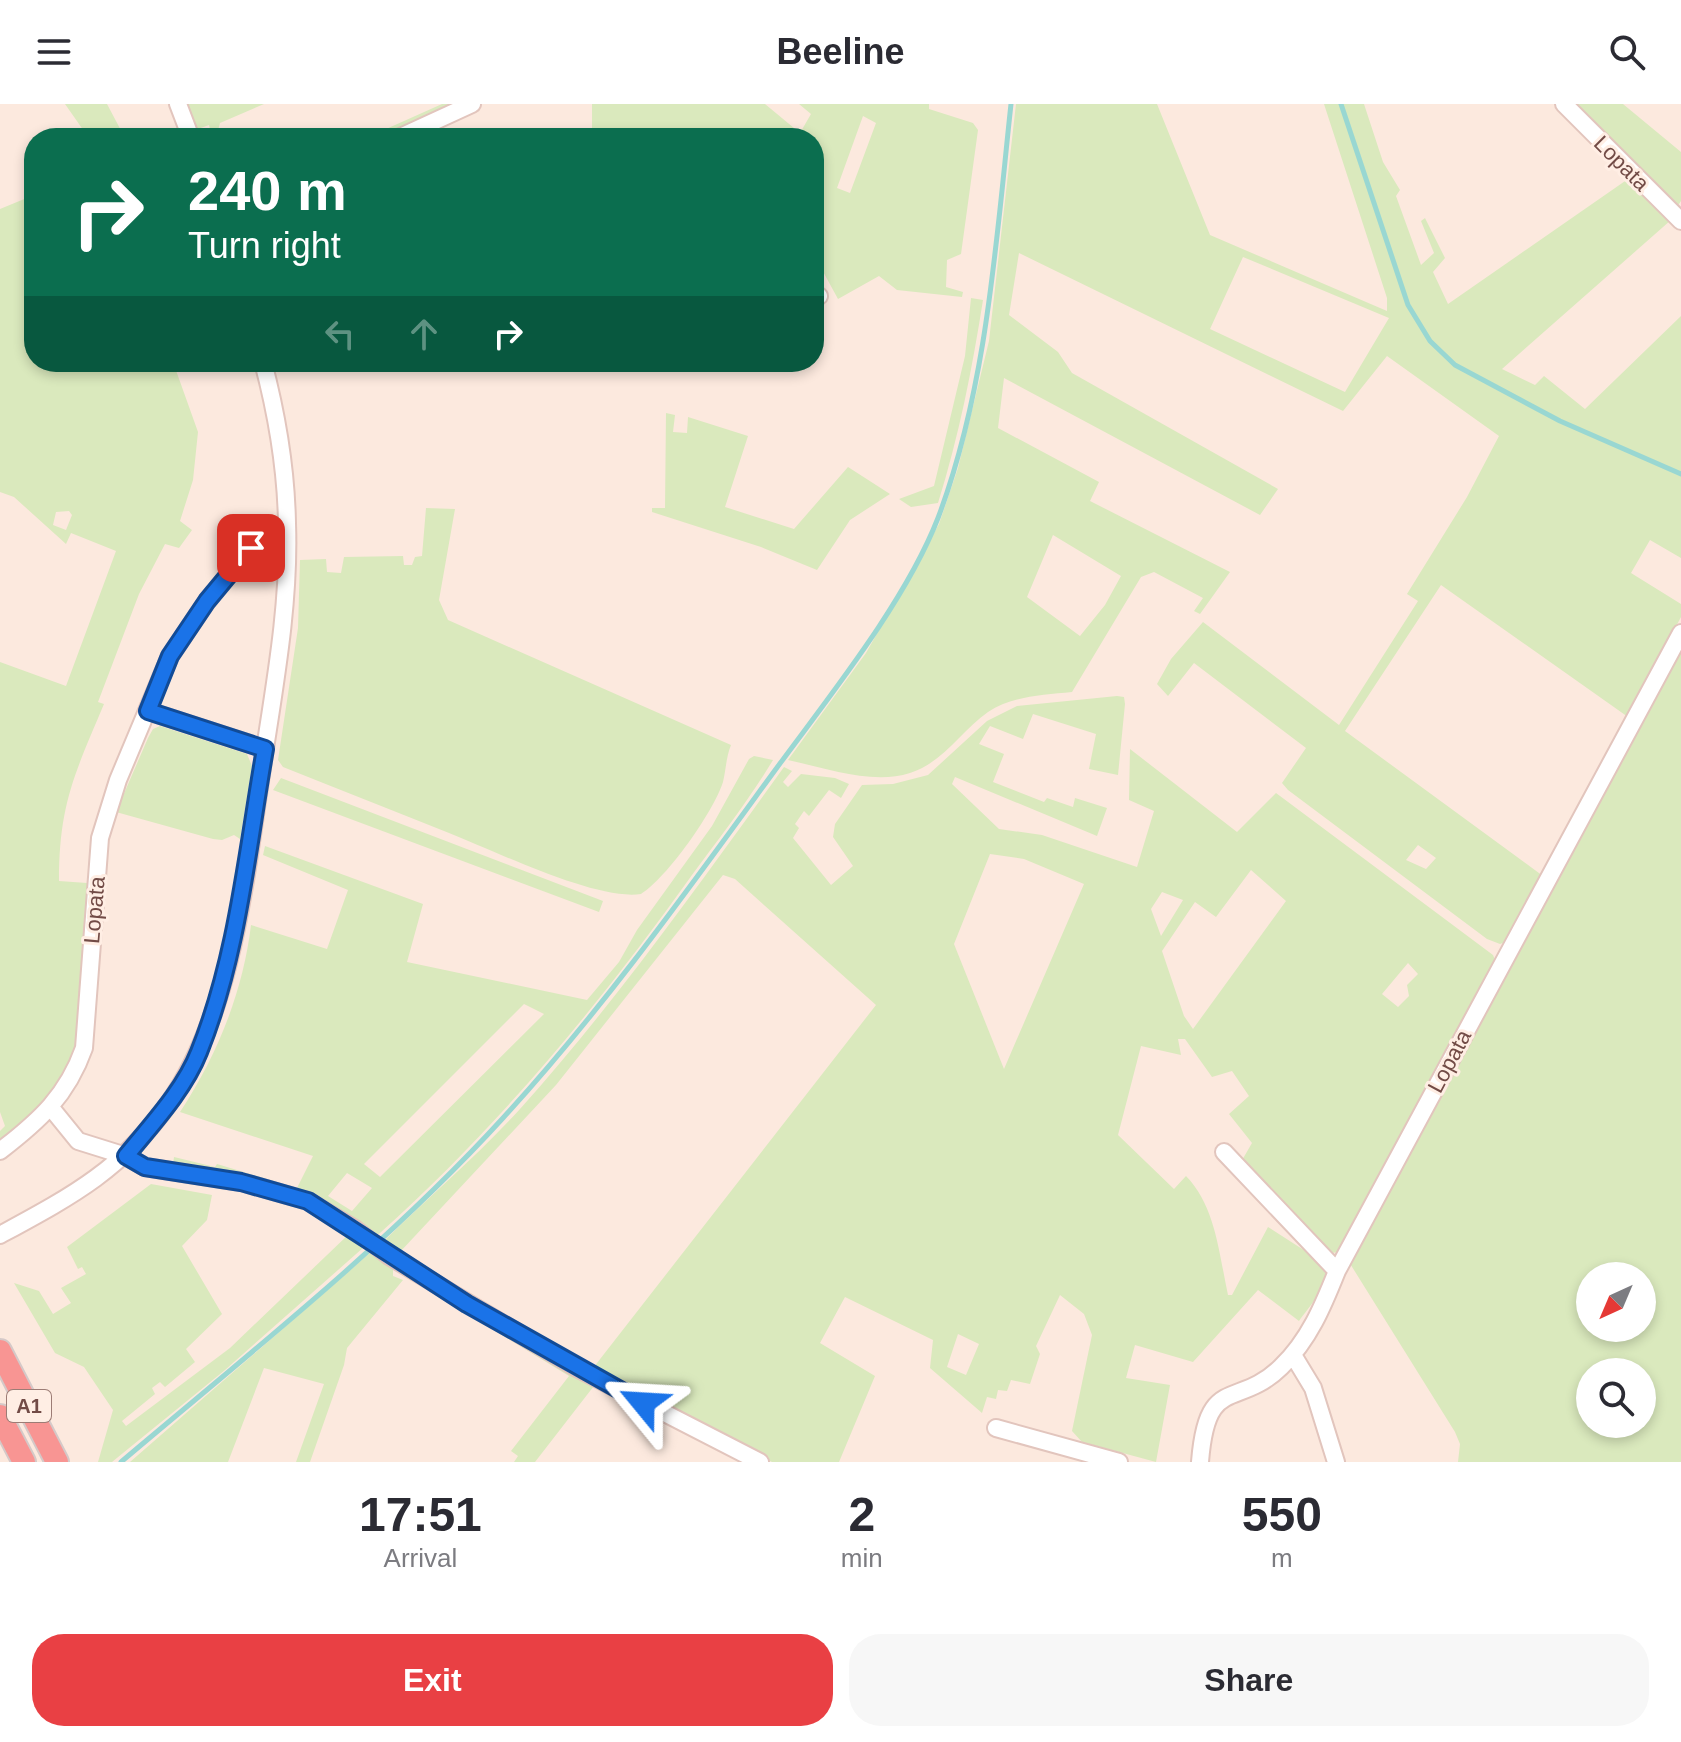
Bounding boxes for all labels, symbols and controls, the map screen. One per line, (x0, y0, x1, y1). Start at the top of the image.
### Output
icon: menu (32, 30, 76, 74)
icon: search (1605, 30, 1649, 74)
text: Beeline (776, 31, 905, 72)
street label: Lopata (1589, 131, 1655, 197)
text: 240 m (188, 159, 347, 222)
icon: right (56, 160, 160, 264)
text: Turn right (188, 225, 341, 266)
icon: left (318, 312, 362, 356)
icon: ahead (402, 312, 446, 356)
icon: right (486, 312, 530, 356)
pin (217, 514, 285, 582)
icon: arrive (229, 526, 273, 570)
street label: Lopata (79, 875, 110, 945)
street label: Lopata (1423, 1025, 1477, 1097)
north arrow (1576, 1262, 1656, 1342)
map controls (1576, 1262, 1656, 1438)
button: search (1576, 1358, 1656, 1438)
position arrow (601, 1361, 685, 1445)
road number: A1 (7, 1390, 51, 1422)
text: 17:51 (359, 1488, 482, 1541)
text: 2 (848, 1488, 875, 1541)
text: 550 (1242, 1488, 1322, 1541)
text: Arrival (384, 1543, 457, 1573)
text: min (841, 1543, 883, 1573)
text: m (1271, 1543, 1293, 1573)
button: Exit (32, 1634, 833, 1726)
button: Share (849, 1634, 1649, 1726)

